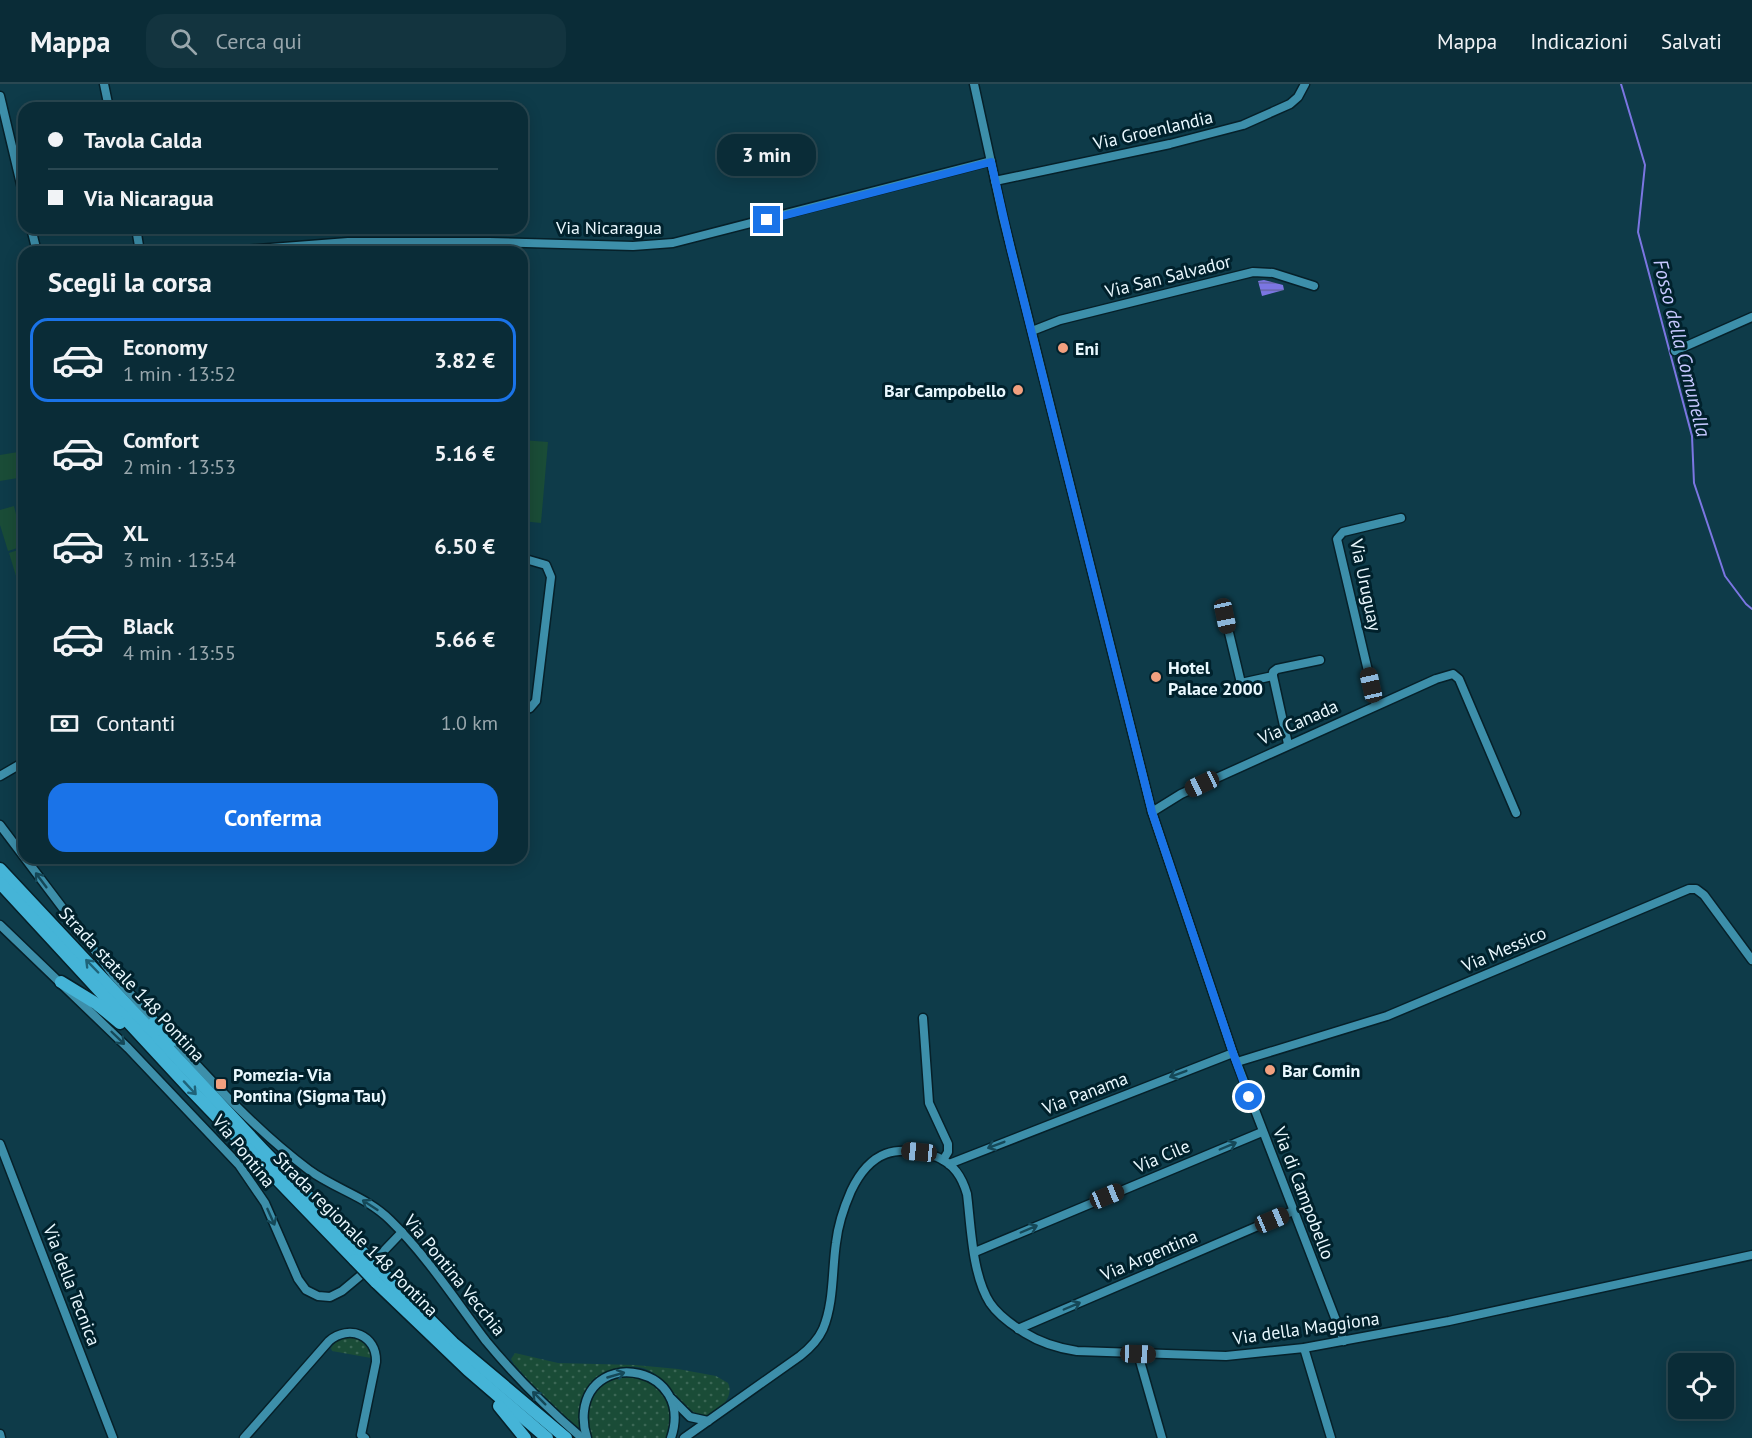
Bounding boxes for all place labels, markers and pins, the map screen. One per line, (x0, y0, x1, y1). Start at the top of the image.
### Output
place label: Eni (1075, 337, 1099, 360)
marker: Eni (1056, 341, 1070, 355)
place label: Bar Campobello (884, 379, 1006, 402)
marker: Bar Campobello (1011, 383, 1025, 397)
place label: Hotel Palace 2000 (1168, 656, 1263, 700)
marker: Hotel Palace 2000 (1149, 670, 1163, 684)
place label: Bar Comin (1282, 1059, 1360, 1082)
place label: Pomezia- Via Pontina (Sigma Tau) (233, 1063, 387, 1107)
marker: Bar Comin (1263, 1063, 1277, 1077)
marker: Pomezia- Via Pontina (Sigma Tau) (214, 1077, 228, 1091)

